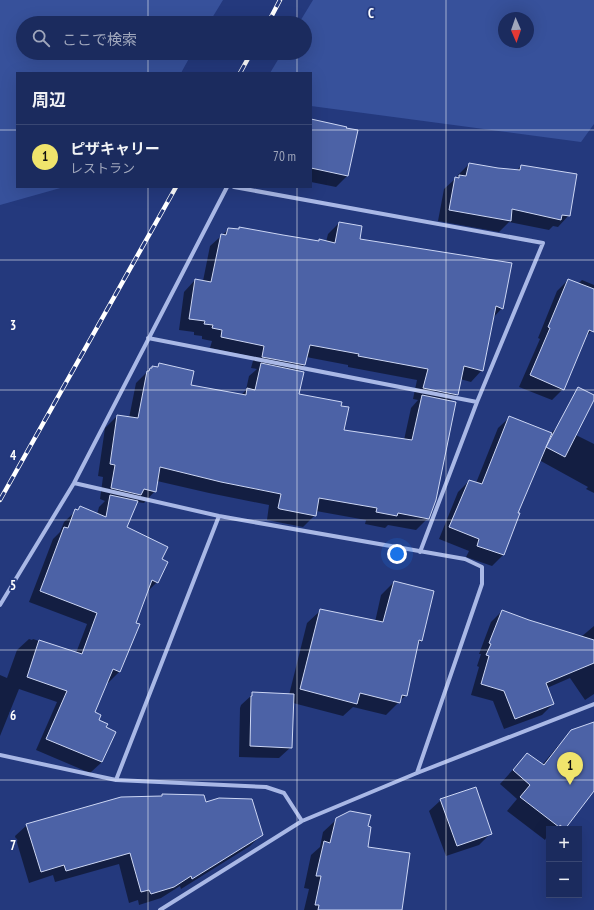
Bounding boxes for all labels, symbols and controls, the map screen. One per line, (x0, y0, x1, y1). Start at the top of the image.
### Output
text: C (368, 5, 374, 22)
north arrow (498, 12, 534, 48)
search box (16, 16, 312, 60)
icon: search (30, 27, 52, 49)
text: ここで検索 (62, 30, 137, 49)
text: 周辺 (32, 89, 66, 111)
text: ピザキャリー (70, 139, 160, 158)
text: 1 (42, 148, 48, 165)
text: 70 m (273, 148, 296, 165)
text: レストラン (70, 160, 135, 177)
text: 3 (10, 317, 16, 334)
text: 4 (10, 447, 17, 464)
your location (387, 544, 407, 564)
text: 5 (10, 577, 16, 594)
text: 6 (10, 707, 16, 724)
pin: 1 (557, 752, 583, 785)
map controls (546, 826, 582, 898)
button: + (546, 826, 582, 862)
text: 7 (10, 837, 16, 854)
button: − (546, 862, 582, 898)

